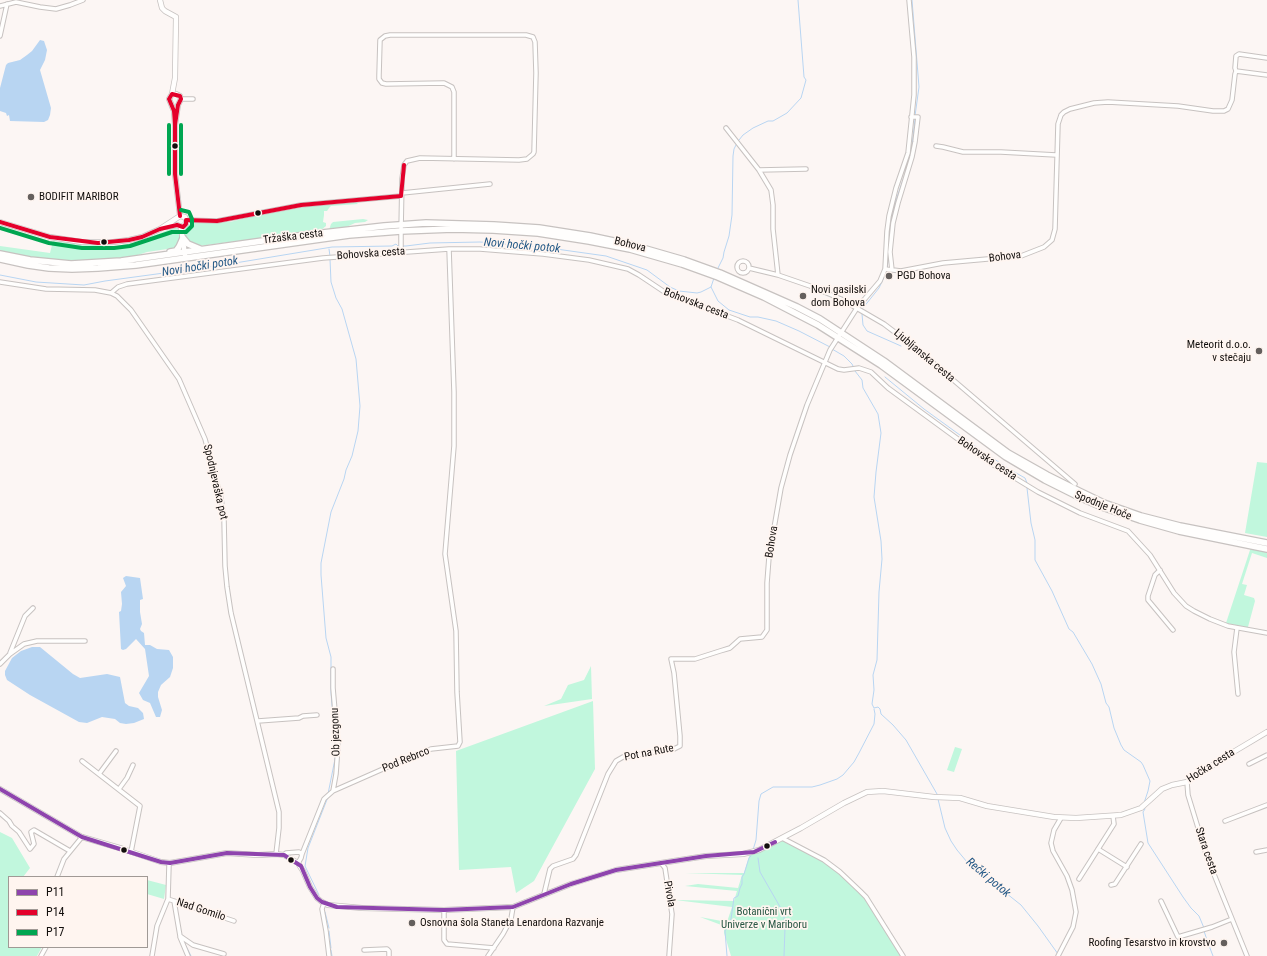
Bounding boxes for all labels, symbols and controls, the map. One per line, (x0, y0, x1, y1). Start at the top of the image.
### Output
unlabelled marker (170, 141, 180, 151)
place label: BODIFIT MARIBOR (39, 190, 119, 204)
marker: BODIFIT MARIBOR (26, 192, 36, 202)
unlabelled marker (253, 208, 263, 218)
street label: Tržaška cesta (262, 227, 324, 247)
water label: Novi hočki potok (483, 235, 561, 257)
street label: Bohova (613, 235, 647, 255)
unlabelled marker (99, 237, 109, 247)
street label: Bohovska cesta (336, 245, 406, 263)
street label: Bohova (988, 248, 1022, 266)
water label: Novi hočki potok (161, 254, 239, 280)
place label: PGD Bohova (897, 269, 951, 283)
marker: PGD Bohova (884, 271, 894, 281)
place label: Novi gasilski dom Bohova (811, 283, 866, 309)
street label: Bohovska cesta (662, 286, 730, 322)
marker: Novi gasilski dom Bohova (798, 291, 808, 301)
street label: Ljubljanska cesta (891, 327, 957, 385)
place label: Meteorit d.o.o. v stečaju (1187, 338, 1251, 364)
marker: Meteorit d.o.o. v stečaju (1254, 346, 1264, 356)
street label: Bohovska cesta (955, 434, 1019, 484)
street label: Spodnjevaška pot (200, 443, 230, 521)
street label: Spodnje Hoče (1073, 489, 1133, 523)
street label: Bohova (763, 525, 781, 559)
street label: Ob jezgonu (329, 708, 343, 756)
street label: Pot na Rute (623, 742, 675, 764)
street label: Pod Rebrco (380, 745, 432, 775)
street label: Hočka cesta (1185, 746, 1237, 786)
street label: Stara cesta (1192, 826, 1220, 876)
unlabelled marker (762, 841, 772, 851)
unlabelled marker (119, 845, 129, 855)
unlabelled marker (286, 855, 296, 865)
water label: Rečki potok (963, 855, 1013, 901)
legend (8, 876, 148, 948)
street label: Pivola (660, 880, 678, 908)
text: P11 (46, 885, 65, 899)
street label: Nad Gomilo (175, 896, 227, 924)
text: P14 (46, 905, 65, 919)
park label: Botanični vrt Univerze v Mariboru (721, 905, 807, 931)
place label: Osnovna šola Staneta Lenardona Razvanje (420, 916, 604, 930)
marker: Osnovna šola Staneta Lenardona Razvanje (407, 918, 417, 928)
text: P17 (46, 925, 65, 939)
place label: Roofing Tesarstvo in krovstvo (1088, 936, 1216, 950)
marker: Roofing Tesarstvo in krovstvo (1219, 938, 1229, 948)

